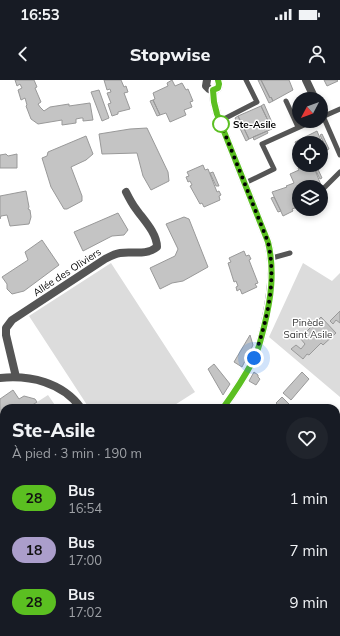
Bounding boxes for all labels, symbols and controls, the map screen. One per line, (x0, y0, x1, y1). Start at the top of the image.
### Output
text: 16:53 (20, 5, 60, 24)
icon: back (12, 43, 34, 65)
text: Stopwise (130, 43, 210, 66)
icon: person (306, 43, 328, 65)
north arrow (292, 92, 328, 128)
map controls (292, 92, 328, 216)
marker: Ste-Asile (212, 115, 230, 133)
place label: Ste-Asile (233, 118, 277, 131)
button: locate (292, 136, 328, 172)
button: layers (292, 180, 328, 216)
street label: Allée des Oliviers (30, 245, 104, 299)
park label: Pinède Saint Asile (283, 316, 333, 341)
your location (244, 348, 264, 368)
button: heart (286, 417, 328, 459)
text: Ste-Asile (12, 418, 95, 442)
text: À pied · 3 min · 190 m (12, 445, 142, 461)
text: Bus (68, 481, 95, 500)
text: 28 (26, 489, 42, 507)
text: 1 min (290, 489, 328, 508)
text: 16:54 (68, 500, 102, 516)
text: Bus (68, 533, 95, 552)
text: 18 (26, 541, 42, 559)
text: 7 min (290, 541, 328, 560)
text: 17:00 (68, 552, 102, 568)
text: Bus (68, 585, 95, 604)
text: 28 (26, 593, 42, 611)
text: 9 min (290, 593, 328, 612)
text: 17:02 (68, 604, 102, 620)

